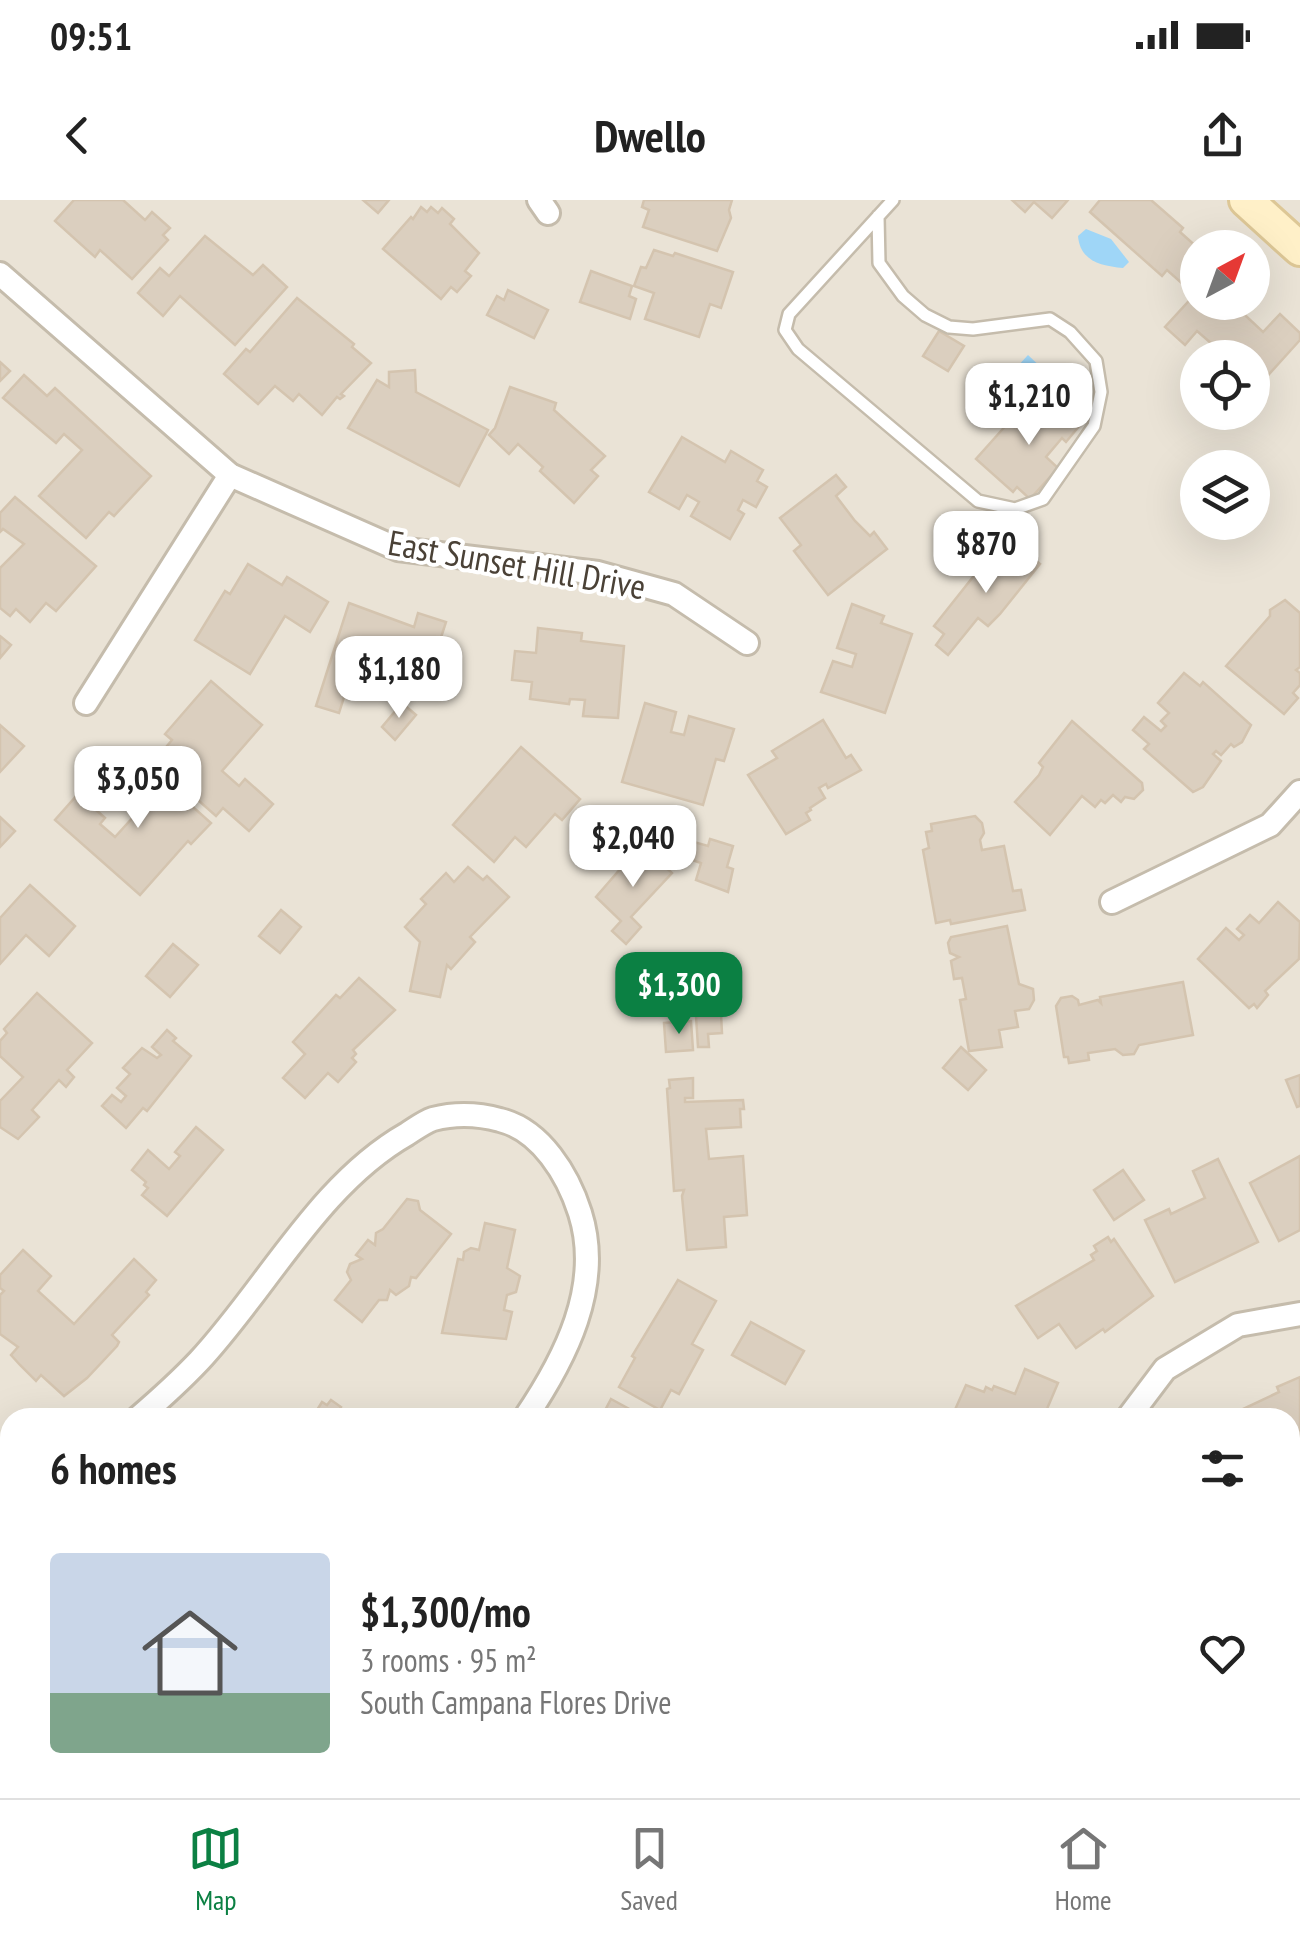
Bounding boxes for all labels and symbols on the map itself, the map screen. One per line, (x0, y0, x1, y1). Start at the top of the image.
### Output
north arrow (1180, 230, 1270, 320)
pin: $1,210 (948, 363, 1110, 448)
pin: $870 (927, 511, 1045, 596)
street label: East Sunset Hill Drive (385, 519, 649, 609)
pin: $1,180 (318, 636, 480, 721)
pin: $3,050 (57, 746, 219, 831)
pin: $2,040 (552, 805, 714, 890)
pin: $1,300 (598, 952, 760, 1037)

